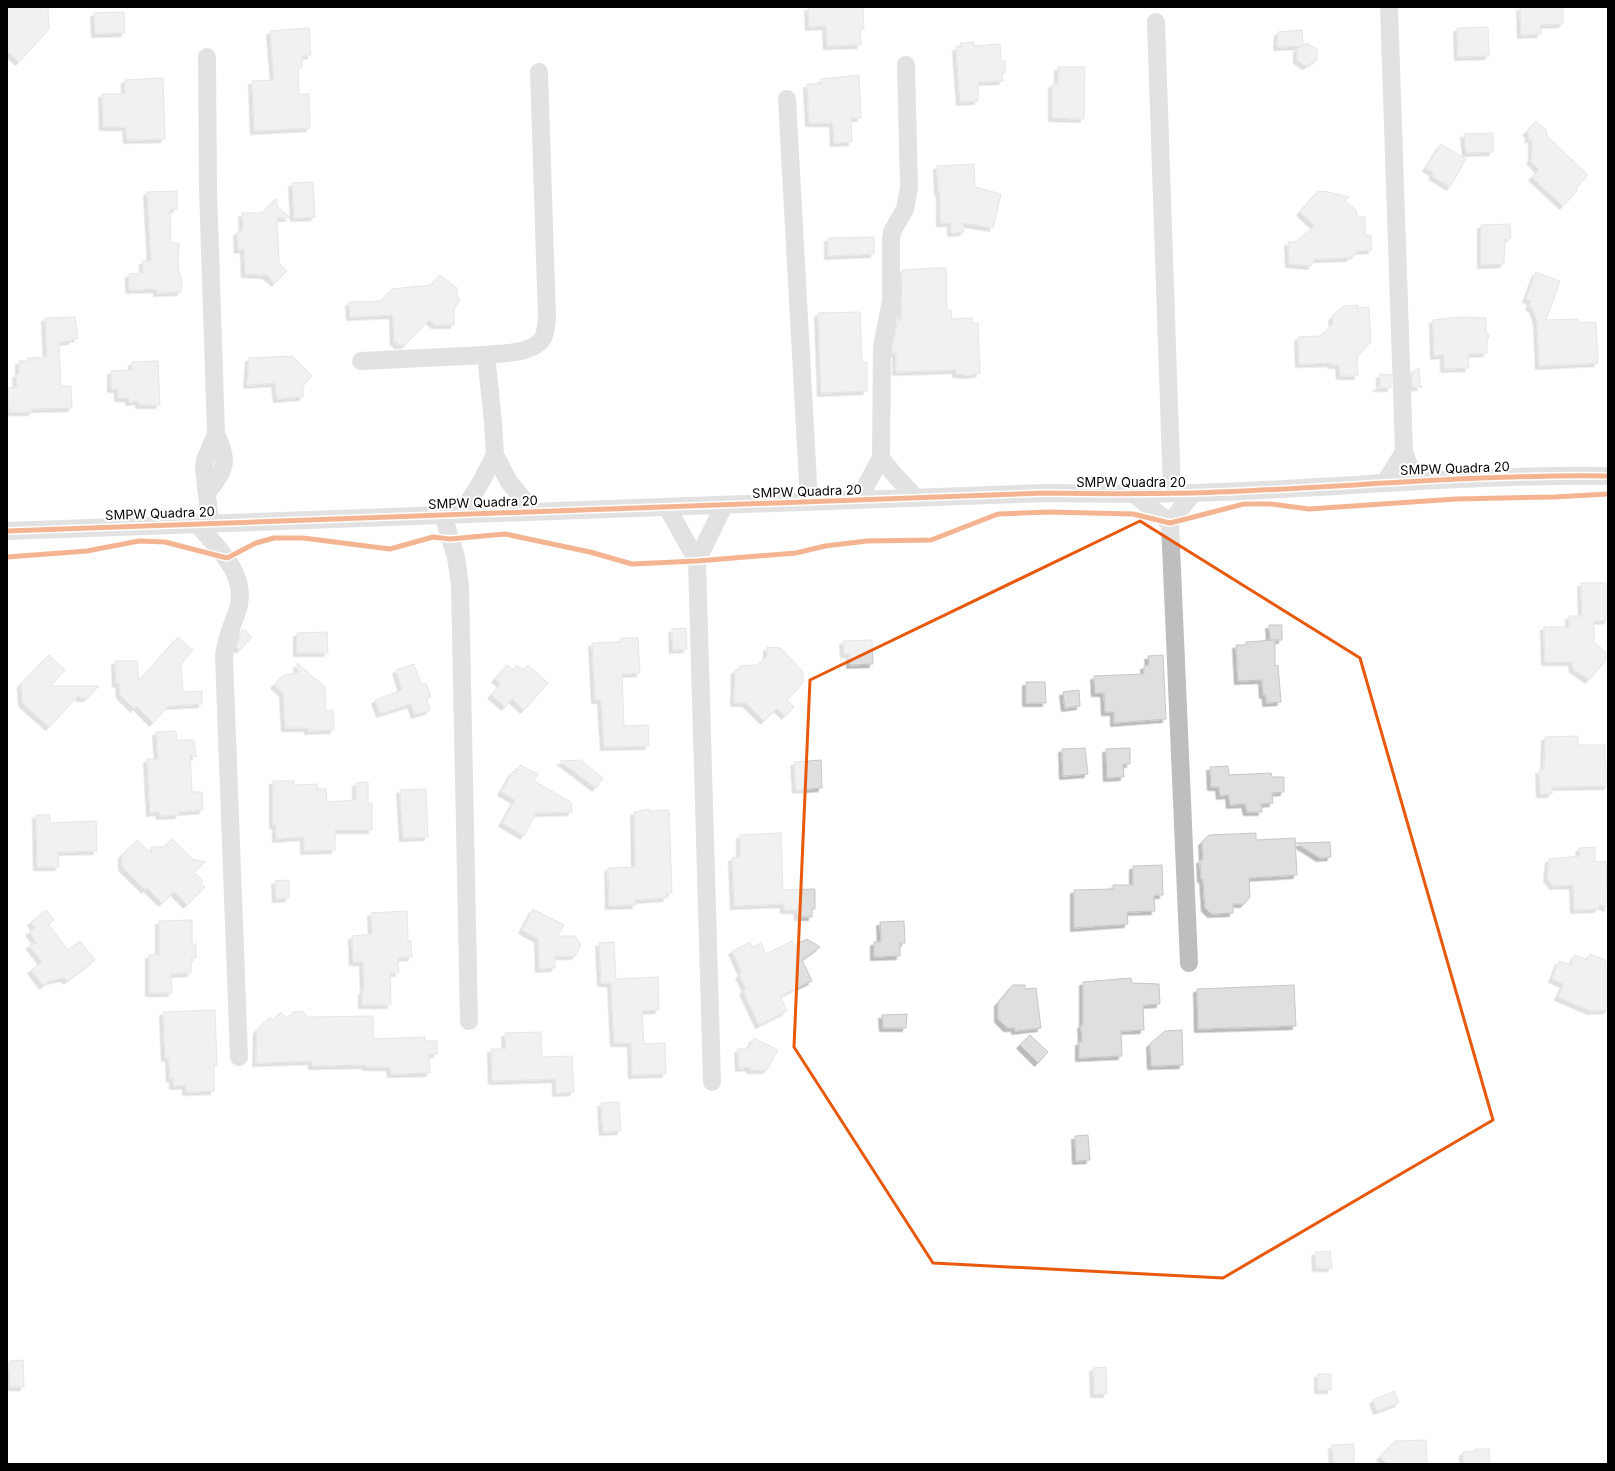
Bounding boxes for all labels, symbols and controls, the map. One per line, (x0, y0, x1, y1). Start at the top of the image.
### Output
street label: SMPW Quadra 20 (1400, 458, 1510, 478)
street label: SMPW Quadra 20 (1076, 474, 1186, 490)
street label: SMPW Quadra 20 (752, 481, 862, 501)
street label: SMPW Quadra 20 (428, 492, 538, 512)
street label: SMPW Quadra 20 (105, 503, 215, 523)

